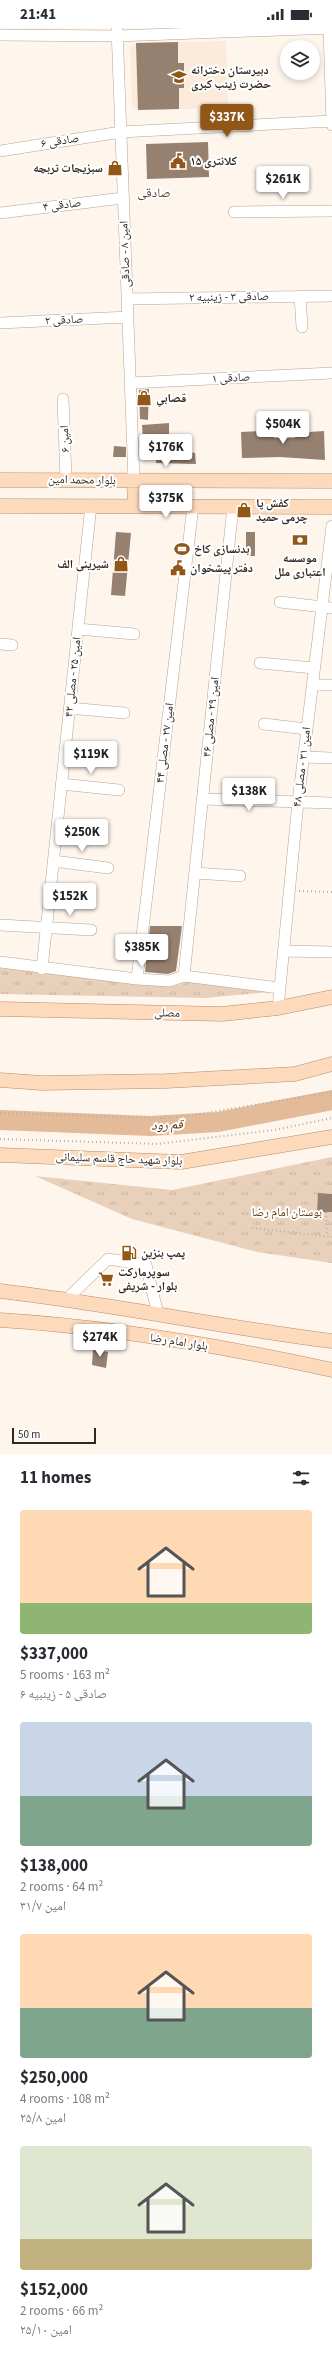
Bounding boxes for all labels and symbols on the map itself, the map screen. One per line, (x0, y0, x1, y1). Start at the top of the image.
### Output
place label: دبیرستان دخترانه حضرت زینب کبری (191, 62, 272, 93)
school or university icon: دبیرستان دخترانه حضرت زینب کبری (170, 68, 188, 86)
pin: $337K (199, 104, 255, 138)
street label: صادقی ۶ (40, 130, 80, 152)
public building icon: کلانتری ۱۵ (169, 152, 187, 170)
place label: کلانتری ۱۵ (190, 153, 238, 170)
shop icon: سبزیجات تربچه (106, 159, 124, 177)
place label: سبزیجات تربچه (33, 160, 103, 177)
pin: $261K (255, 166, 311, 200)
district label: صادقی (137, 184, 171, 202)
street label: صادقی ۴ (42, 194, 82, 216)
street label: امین ۸ - صادقی (115, 220, 135, 288)
street label: صادقی ۳ - زینبیه ۲ (189, 288, 269, 306)
street label: صادقی ۲ (44, 311, 84, 329)
street label: صادقی ۱ (211, 369, 251, 387)
shop icon: قصابیِ (135, 389, 153, 407)
place label: قصابیِ (156, 390, 186, 408)
pin: $504K (255, 411, 311, 445)
street label: امین ۶ (56, 425, 74, 453)
pin: $176K (138, 434, 194, 468)
street label: بلوار محمد امین (48, 471, 116, 489)
pin: $375K (138, 485, 194, 519)
place label: کفش پا چرمی حمید (256, 495, 308, 526)
shop icon: کفش پا چرمی حمید (235, 501, 253, 519)
bank icon: موسسه اعتباری ملل (291, 531, 309, 549)
sports icon: بدنسازی کاخ (173, 540, 191, 558)
place label: بدنسازی کاخ (194, 541, 249, 558)
place label: موسسه اعتباری ملل (274, 550, 326, 581)
shop icon: شیرینی الف (112, 555, 130, 573)
place label: شیرینی الف (57, 556, 109, 573)
public building icon: دفتر پیشخوان (169, 559, 187, 577)
place label: دفتر پیشخوان (190, 560, 253, 577)
street label: امین ۲۵ - مصلی ۴۲ (60, 636, 86, 718)
street label: امین ۲۹ - مصلی ۴۶ (198, 676, 224, 758)
street label: امین ۲۷ - مصلی ۴۴ (152, 702, 178, 784)
street label: امین ۳۱ - مصلی ۴۸ (289, 726, 315, 808)
pin: $119K (63, 741, 119, 775)
pin: $138K (221, 778, 277, 812)
pin: $250K (54, 819, 110, 853)
pin: $152K (42, 883, 98, 917)
pin: $385K (114, 934, 170, 968)
street label: مصلی (154, 1004, 180, 1022)
water label: قم رود (151, 1115, 185, 1135)
street label: بلوار شهید حاج قاسم سلیمانی (55, 1148, 183, 1170)
park label: بوستان امام رضا (252, 1204, 322, 1221)
fuel station icon: پمپ بنزین (120, 1244, 138, 1262)
place label: پمپ بنزین (141, 1245, 185, 1262)
place label: سوپرمارکت بلوار - شریفی (118, 1264, 177, 1295)
supermarket icon: سوپرمارکت بلوار - شریفی (97, 1270, 115, 1288)
pin: $274K (72, 1324, 128, 1358)
street label: بلوار امام رضا (149, 1329, 209, 1355)
scale bar (12, 1426, 96, 1445)

